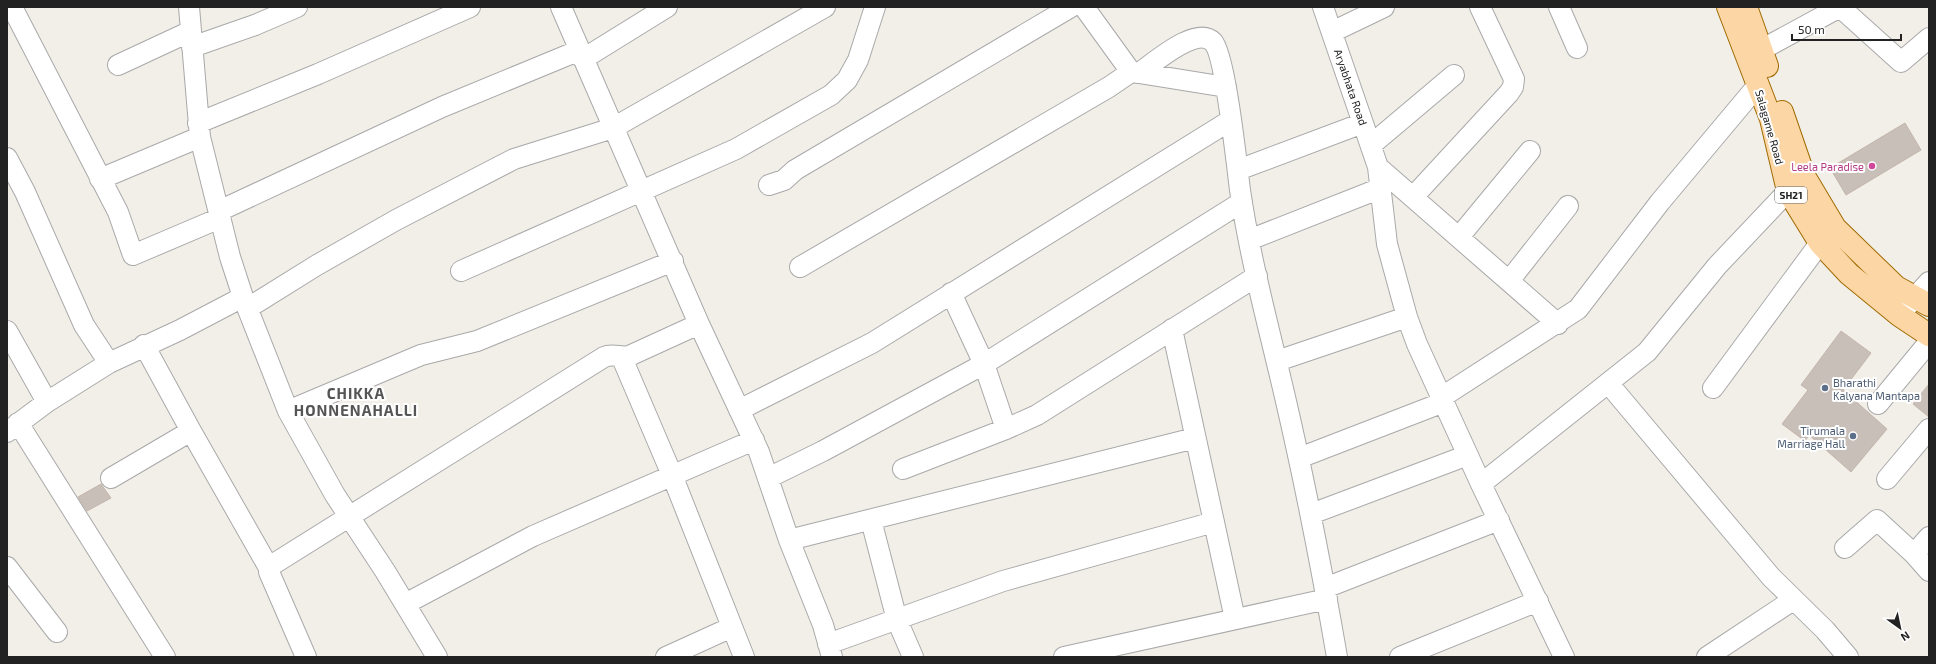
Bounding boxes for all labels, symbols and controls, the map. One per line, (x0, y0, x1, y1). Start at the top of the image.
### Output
scale bar (1792, 16, 1901, 42)
text: 50 m (1798, 22, 1825, 36)
street label: Aryabhata Road (1332, 47, 1370, 127)
street label: Salagame Road (1753, 88, 1787, 166)
place label: Leela Paradise (1791, 160, 1864, 173)
marker: Leela Paradise (1867, 161, 1877, 171)
road number: SH21 (1775, 187, 1807, 203)
place label: Bharathi Kalyana Mantapa (1833, 376, 1920, 402)
marker: Bharathi Kalyana Mantapa (1820, 383, 1830, 393)
district label: CHIKKA HONNENAHALLI (294, 384, 418, 419)
place label: Tirumala Marriage Hall (1777, 424, 1846, 450)
marker: Tirumala Marriage Hall (1848, 431, 1858, 441)
north arrow (1880, 608, 1920, 648)
text: N (1899, 629, 1913, 644)

